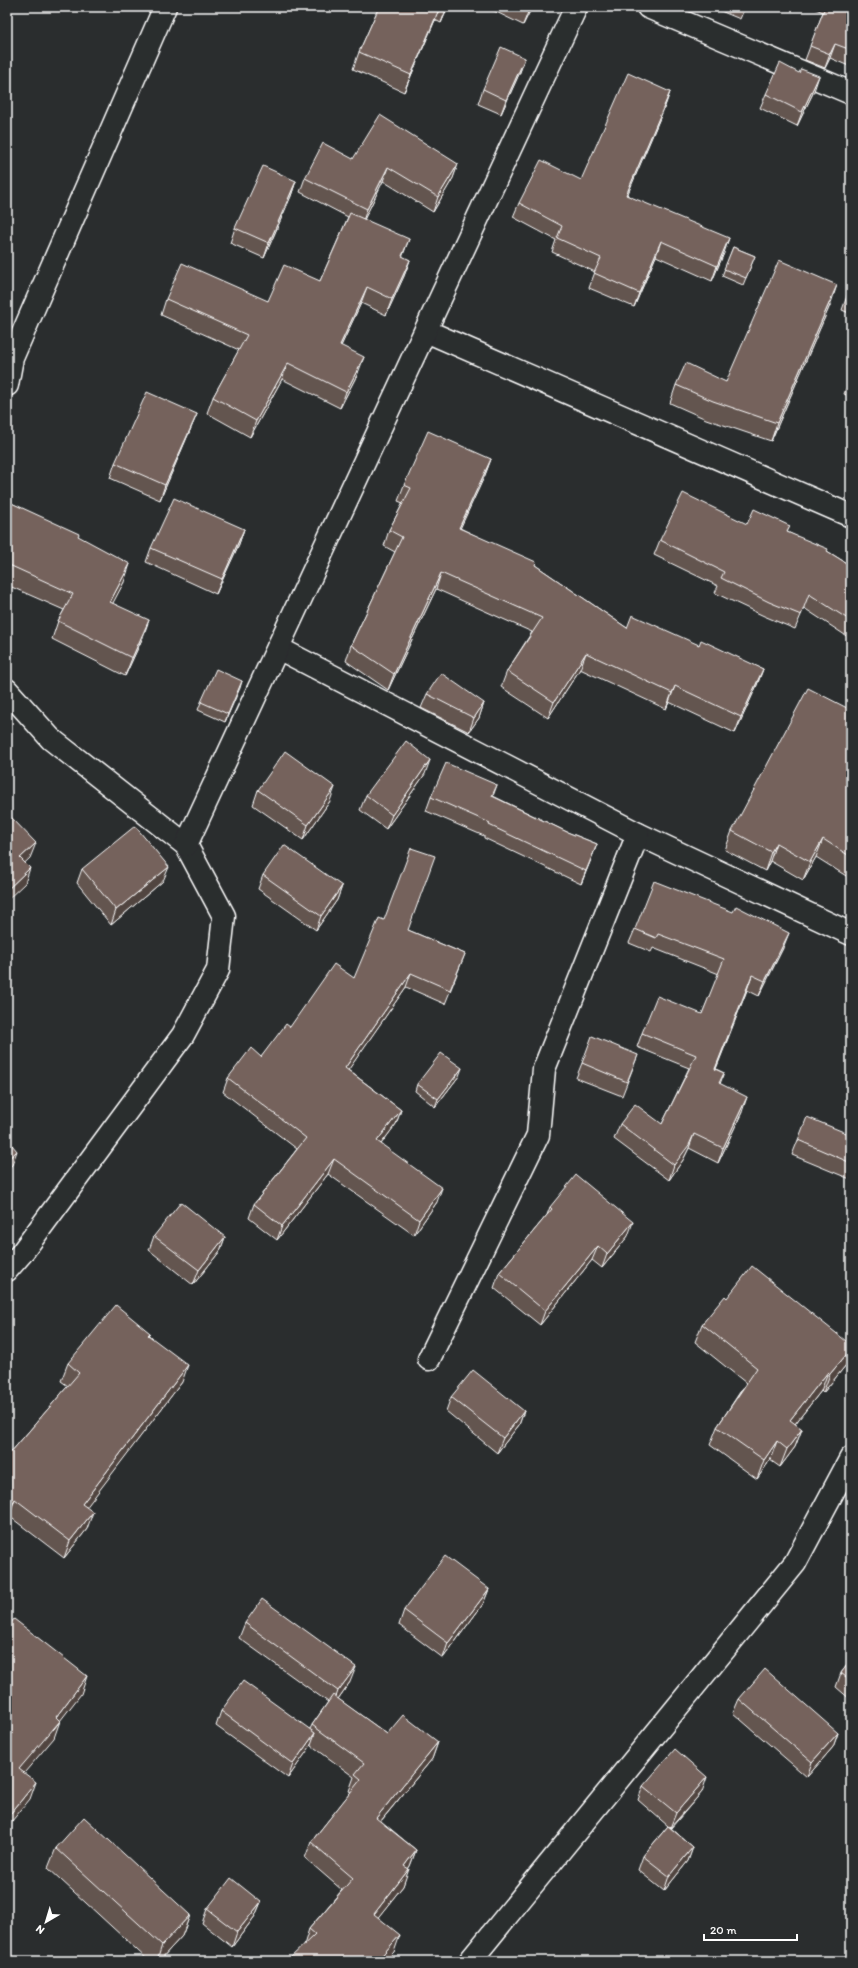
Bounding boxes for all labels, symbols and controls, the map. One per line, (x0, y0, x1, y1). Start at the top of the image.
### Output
north arrow (26, 1902, 66, 1942)
scale bar (704, 1916, 797, 1942)
text: N (33, 1922, 47, 1937)
text: 20 m (710, 1923, 737, 1937)

